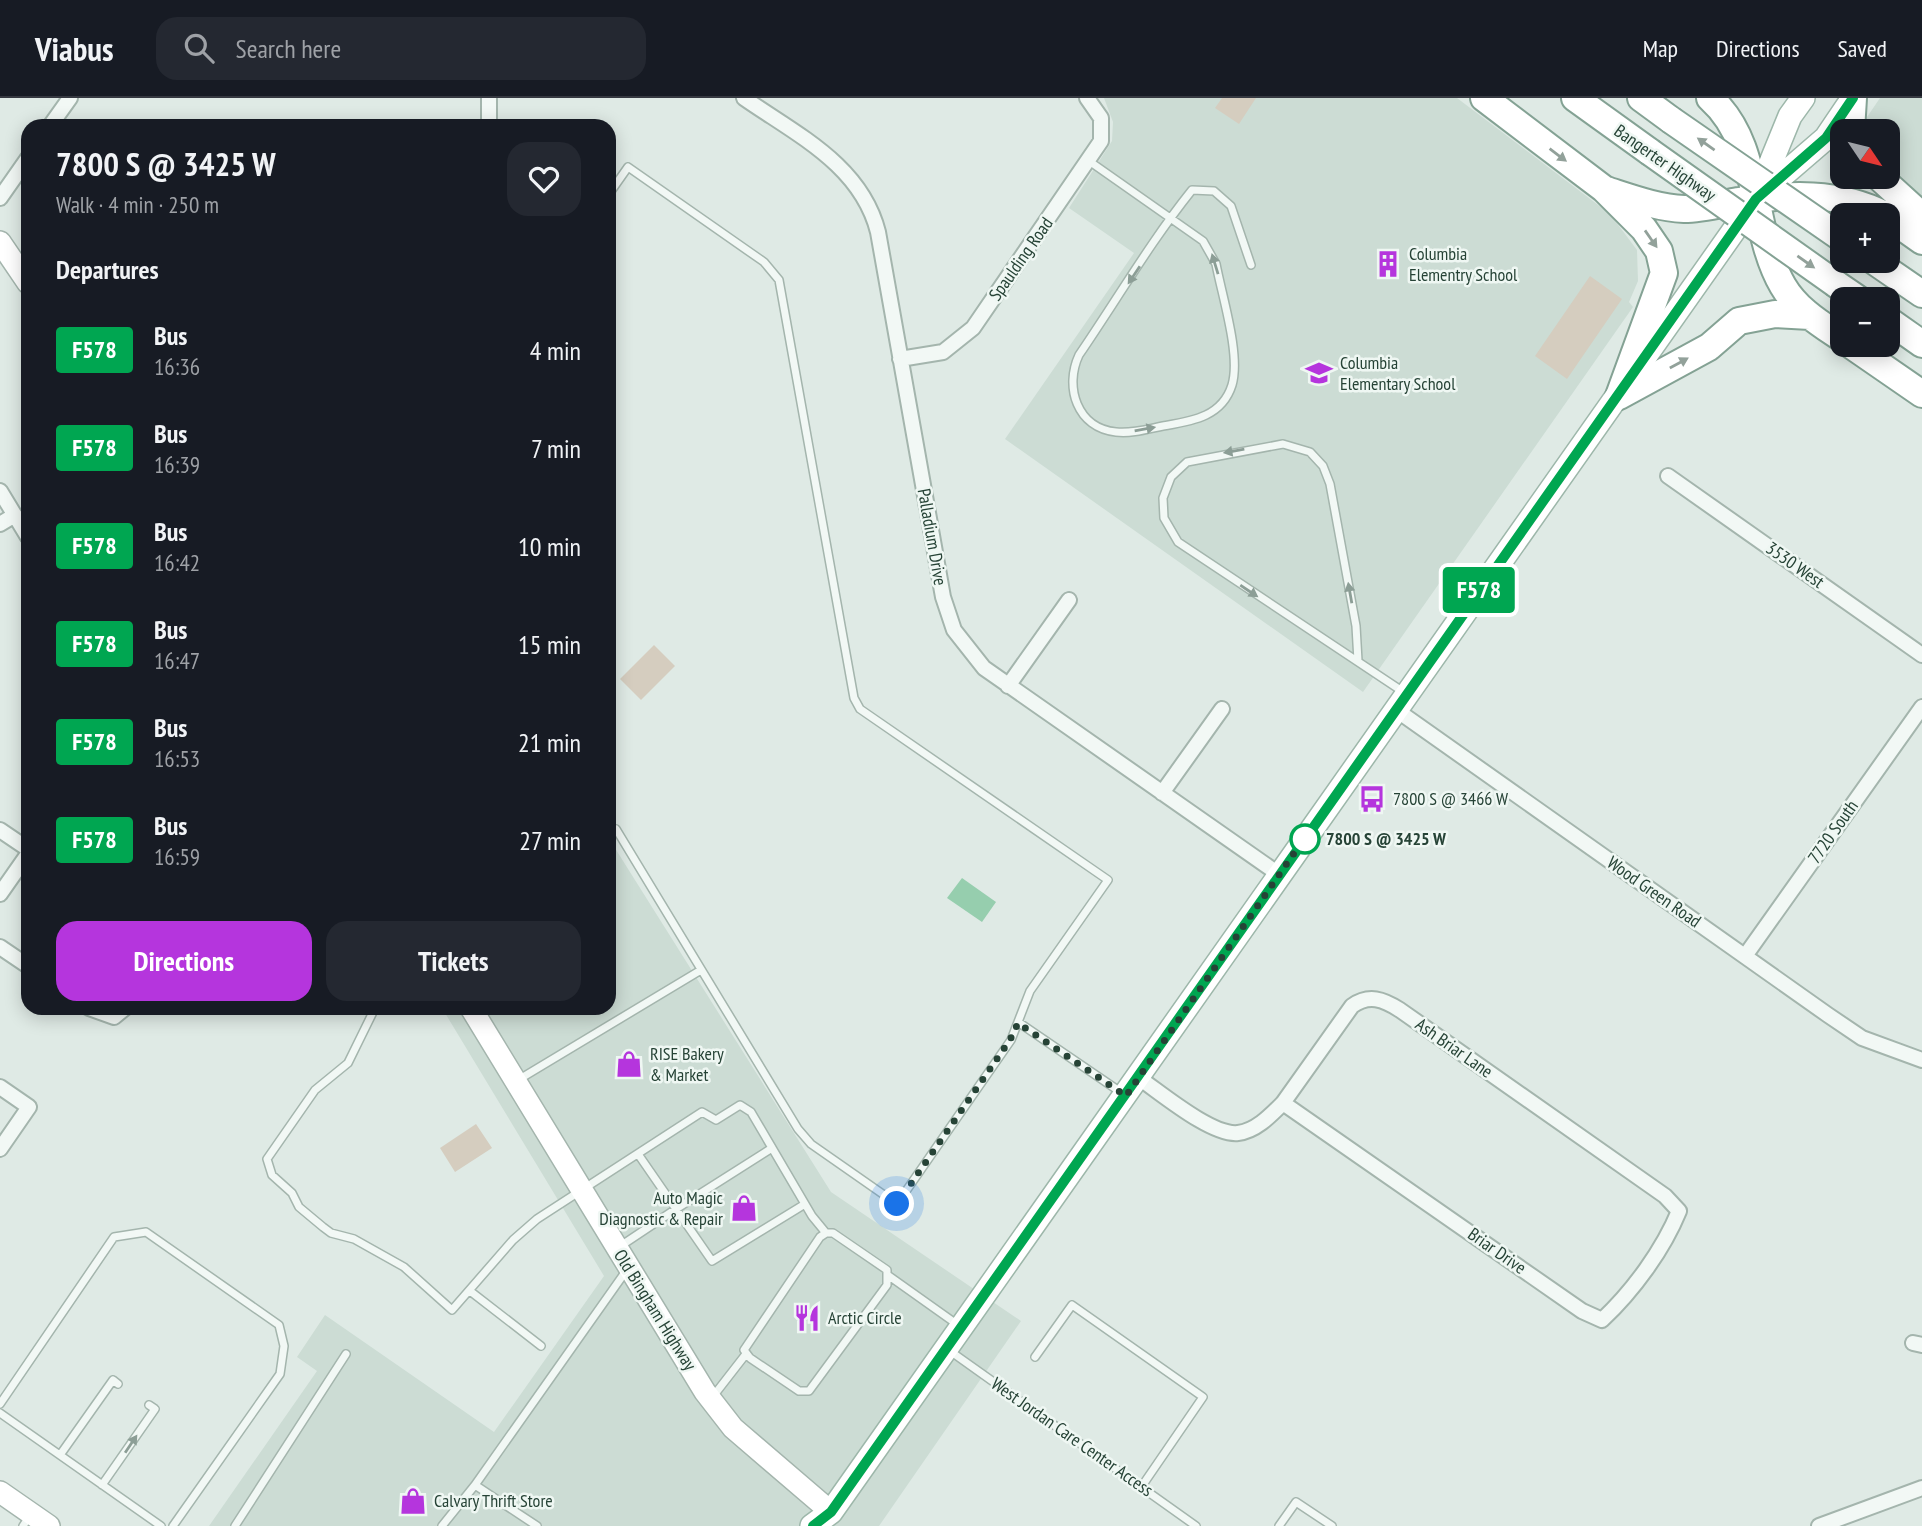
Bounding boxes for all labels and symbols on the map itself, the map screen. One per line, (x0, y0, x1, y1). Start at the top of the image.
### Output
street label: Bangerter Highway (1610, 119, 1721, 206)
north arrow (1830, 119, 1900, 189)
one-way arrow (1697, 137, 1715, 151)
one-way arrow (1549, 147, 1567, 161)
street label: Spaulding Road (983, 213, 1058, 305)
one-way arrow (1644, 230, 1658, 248)
place label: Columbia Elementry School (1409, 242, 1518, 286)
building icon: Columbia Elementry School (1373, 249, 1403, 279)
one-way arrow (1209, 253, 1219, 274)
one-way arrow (1797, 255, 1815, 269)
one-way arrow (1127, 266, 1140, 285)
place label: Columbia Elementary School (1340, 351, 1456, 395)
one-way arrow (1669, 357, 1688, 369)
school or university icon: Columbia Elementary School (1304, 358, 1334, 388)
one-way arrow (1134, 423, 1156, 434)
one-way arrow (1223, 446, 1245, 457)
street label: Palladium Drive (913, 487, 952, 587)
street label: 3530 West (1762, 536, 1829, 593)
line badge: F578 (1430, 567, 1528, 613)
one-way arrow (1344, 582, 1355, 604)
one-way arrow (1239, 584, 1258, 597)
bus stop icon: 7800 S @ 3466 W (1357, 784, 1387, 814)
place label: 7800 S @ 3466 W (1393, 787, 1508, 810)
street label: 7720 South (1802, 795, 1863, 868)
marker: 7800 S @ 3425 W (1290, 824, 1320, 854)
place label: 7800 S @ 3425 W (1326, 827, 1446, 850)
street label: Wood Green Road (1603, 851, 1706, 932)
street label: Ash Briar Lane (1411, 1013, 1497, 1083)
place label: RISE Bakery & Market (650, 1042, 724, 1086)
shop icon: RISE Bakery & Market (614, 1049, 644, 1079)
place label: Auto Magic Diagnostic & Repair (599, 1186, 724, 1230)
your location (879, 1186, 914, 1221)
shop icon: Auto Magic Diagnostic & Repair (729, 1193, 759, 1223)
street label: Briar Drive (1464, 1222, 1531, 1279)
street label: Old Bingham Highway (609, 1245, 702, 1375)
restaurant icon: Arctic Circle (792, 1303, 822, 1333)
place label: Arctic Circle (828, 1306, 902, 1329)
street label: West Jordan Care Center Access (987, 1372, 1158, 1501)
one-way arrow (124, 1434, 137, 1454)
shop icon: Calvary Thrift Store (398, 1486, 428, 1516)
place label: Calvary Thrift Store (434, 1489, 553, 1512)

